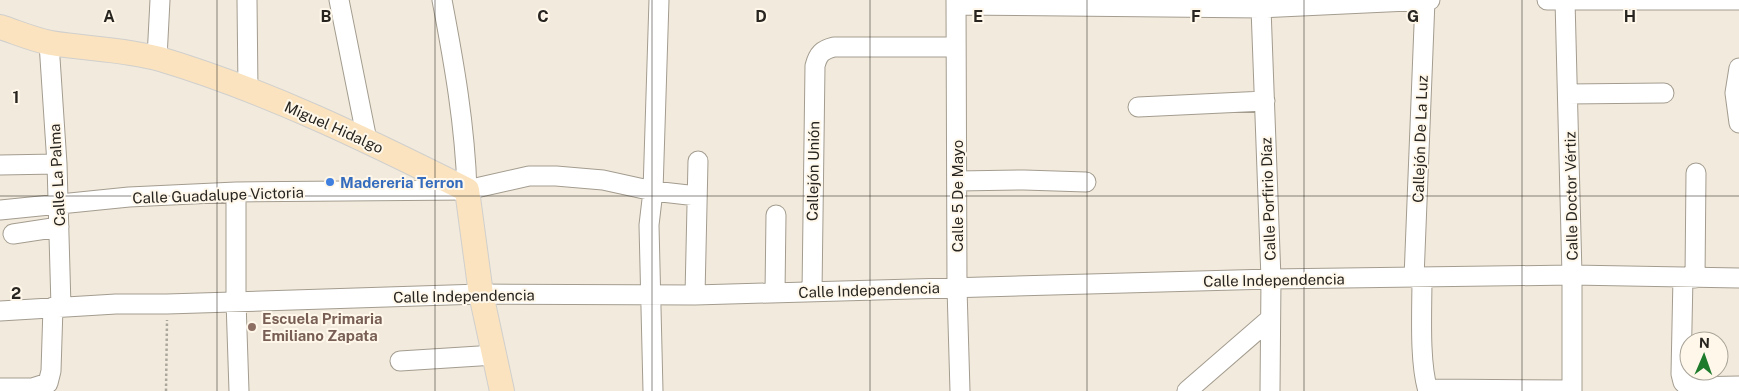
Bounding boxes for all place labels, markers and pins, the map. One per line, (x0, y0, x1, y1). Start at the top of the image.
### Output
place label: Madereria Terron (340, 174, 464, 191)
marker: Madereria Terron (324, 176, 336, 188)
place label: Escuela Primaria Emiliano Zapata (262, 310, 382, 344)
marker: Escuela Primaria Emiliano Zapata (246, 321, 258, 333)

